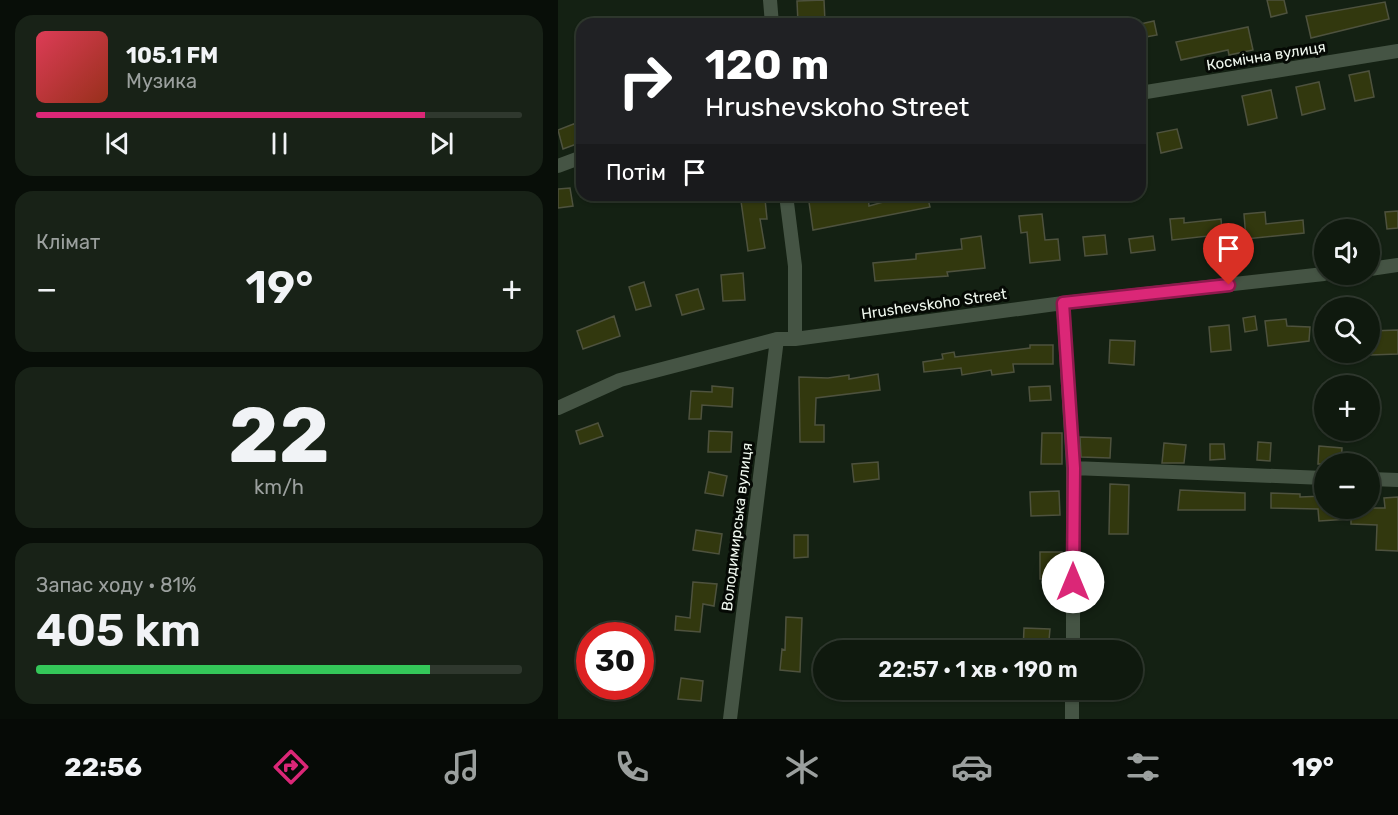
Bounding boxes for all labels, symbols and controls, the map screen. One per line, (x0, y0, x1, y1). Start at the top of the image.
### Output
street label: Космічна вулиця (1205, 38, 1327, 74)
text: 120 m (705, 40, 829, 90)
text: 105.1 FM (126, 42, 218, 69)
icon: right (606, 42, 684, 120)
text: Музика (126, 69, 197, 93)
text: Hrushevskoho Street (705, 91, 969, 123)
icon: previous (101, 127, 134, 160)
icon: pause (263, 127, 296, 160)
icon: next (425, 127, 458, 160)
icon: arrive (678, 156, 711, 189)
text: Потім (606, 159, 666, 186)
map controls (1314, 219, 1380, 519)
button: sound (1314, 219, 1380, 285)
pin (1203, 223, 1254, 285)
text: Клімат (36, 230, 100, 254)
icon: arrive (1212, 232, 1245, 265)
text: 19° (245, 261, 313, 314)
text: − (36, 269, 57, 308)
text: + (501, 269, 522, 308)
street label: Hrushevskoho Street (860, 285, 1008, 323)
button: search (1314, 297, 1380, 363)
button: + (1314, 375, 1380, 441)
text: 22 (228, 389, 330, 482)
street label: Володимирська вулиця (718, 442, 756, 612)
button: − (1314, 453, 1380, 519)
text: km/h (254, 475, 304, 499)
position arrow (1041, 550, 1105, 614)
text: Запас ходу · 81% (36, 573, 196, 597)
text: 405 km (36, 604, 201, 657)
speed limit sign: 30 (576, 622, 654, 700)
text: 22:57 · 1 хв · 190 m (878, 656, 1078, 683)
icon: directions (270, 746, 312, 788)
icon: music (441, 746, 483, 788)
icon: phone (611, 746, 653, 788)
icon: climate (781, 746, 823, 788)
icon: car (951, 746, 993, 788)
icon: filters (1122, 746, 1164, 788)
text: 22:56 (64, 751, 142, 783)
text: 19° (1292, 751, 1334, 783)

